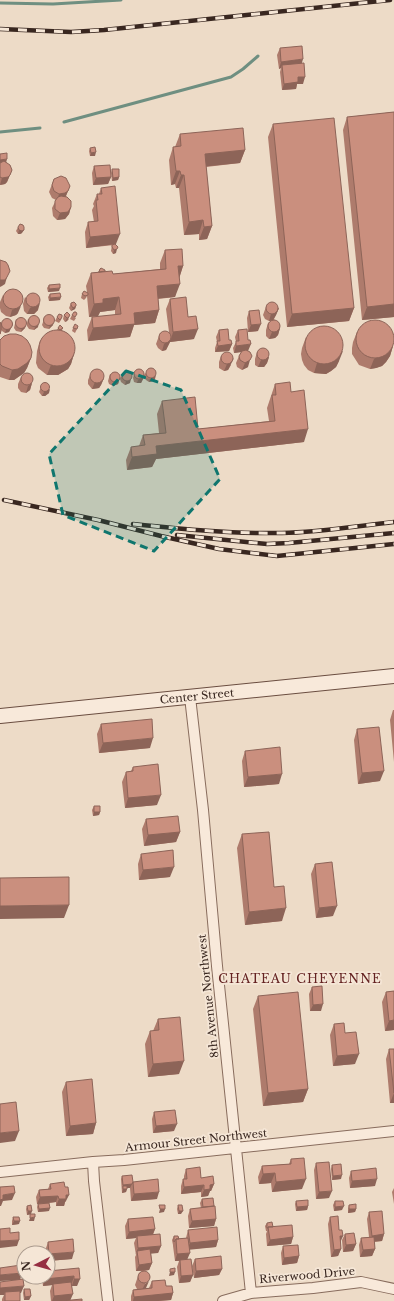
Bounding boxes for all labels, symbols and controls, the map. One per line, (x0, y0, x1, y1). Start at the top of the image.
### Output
street label: Center Street (159, 685, 236, 707)
street label: 8th Avenue Northwest (194, 933, 221, 1059)
district label: CHATEAU CHEYENNE (218, 971, 382, 986)
street label: Armour Street Northwest (123, 1125, 268, 1155)
north arrow (16, 1245, 56, 1285)
text: N (18, 1260, 34, 1272)
street label: Riverwood Drive (259, 1264, 355, 1286)

